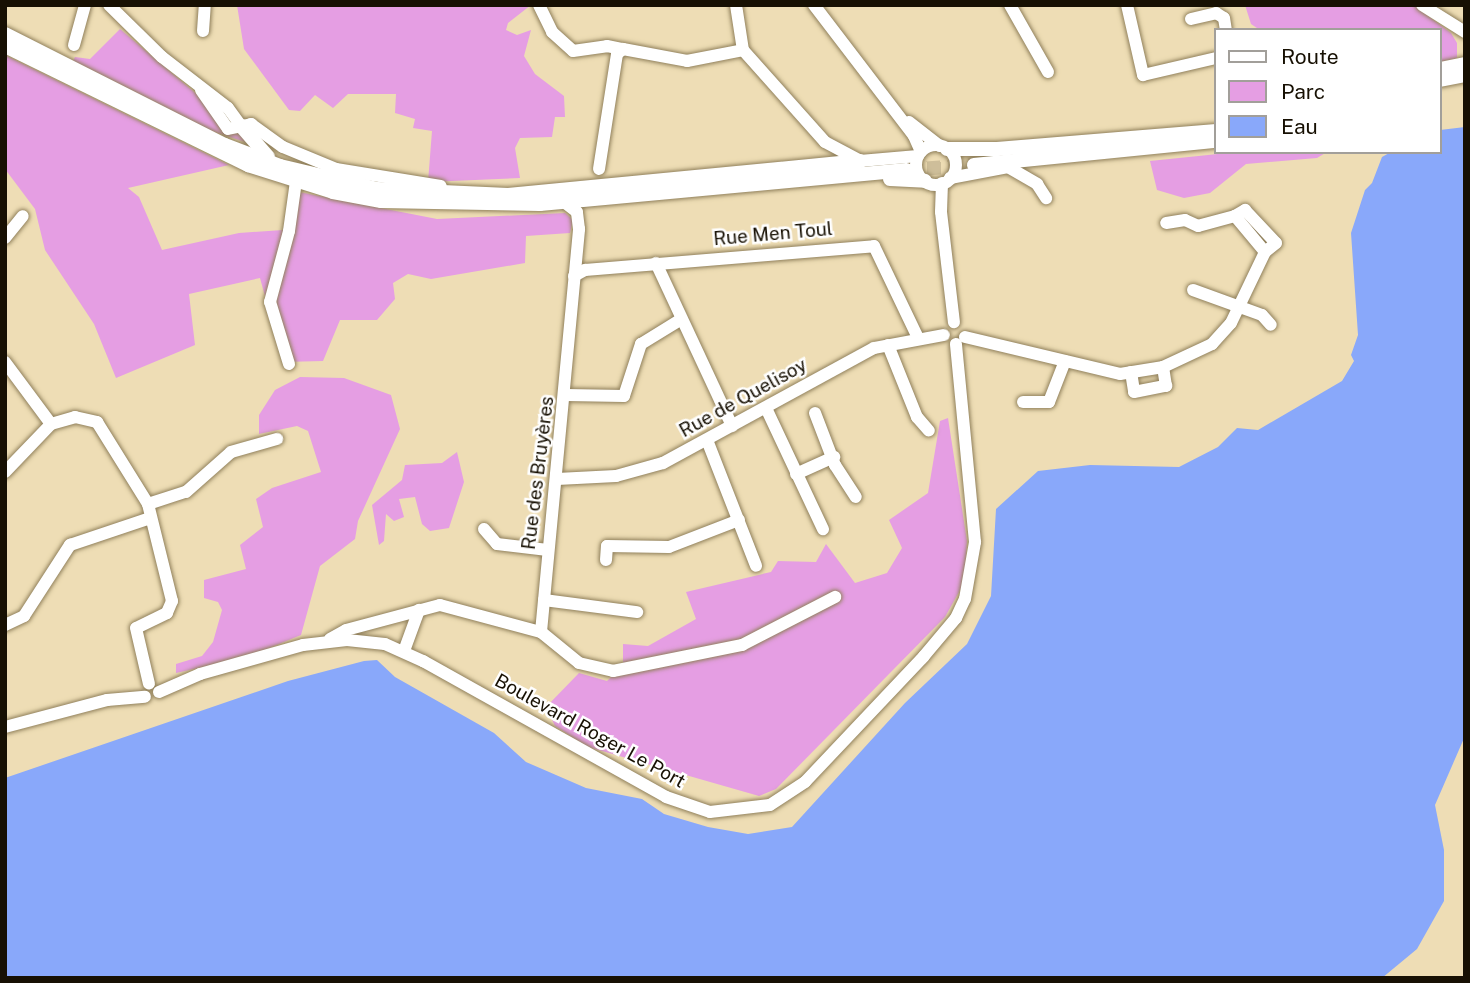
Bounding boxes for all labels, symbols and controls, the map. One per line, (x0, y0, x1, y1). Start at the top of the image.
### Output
legend (1214, 28, 1442, 154)
text: Route (1281, 44, 1339, 69)
text: Parc (1281, 79, 1325, 104)
text: Eau (1281, 114, 1318, 139)
street label: Rue Men Toul (712, 217, 834, 251)
street label: Rue de Quelisoy (675, 353, 811, 443)
street label: Rue des Bruyères (517, 395, 559, 551)
street label: Boulevard Roger Le Port (491, 669, 689, 793)

